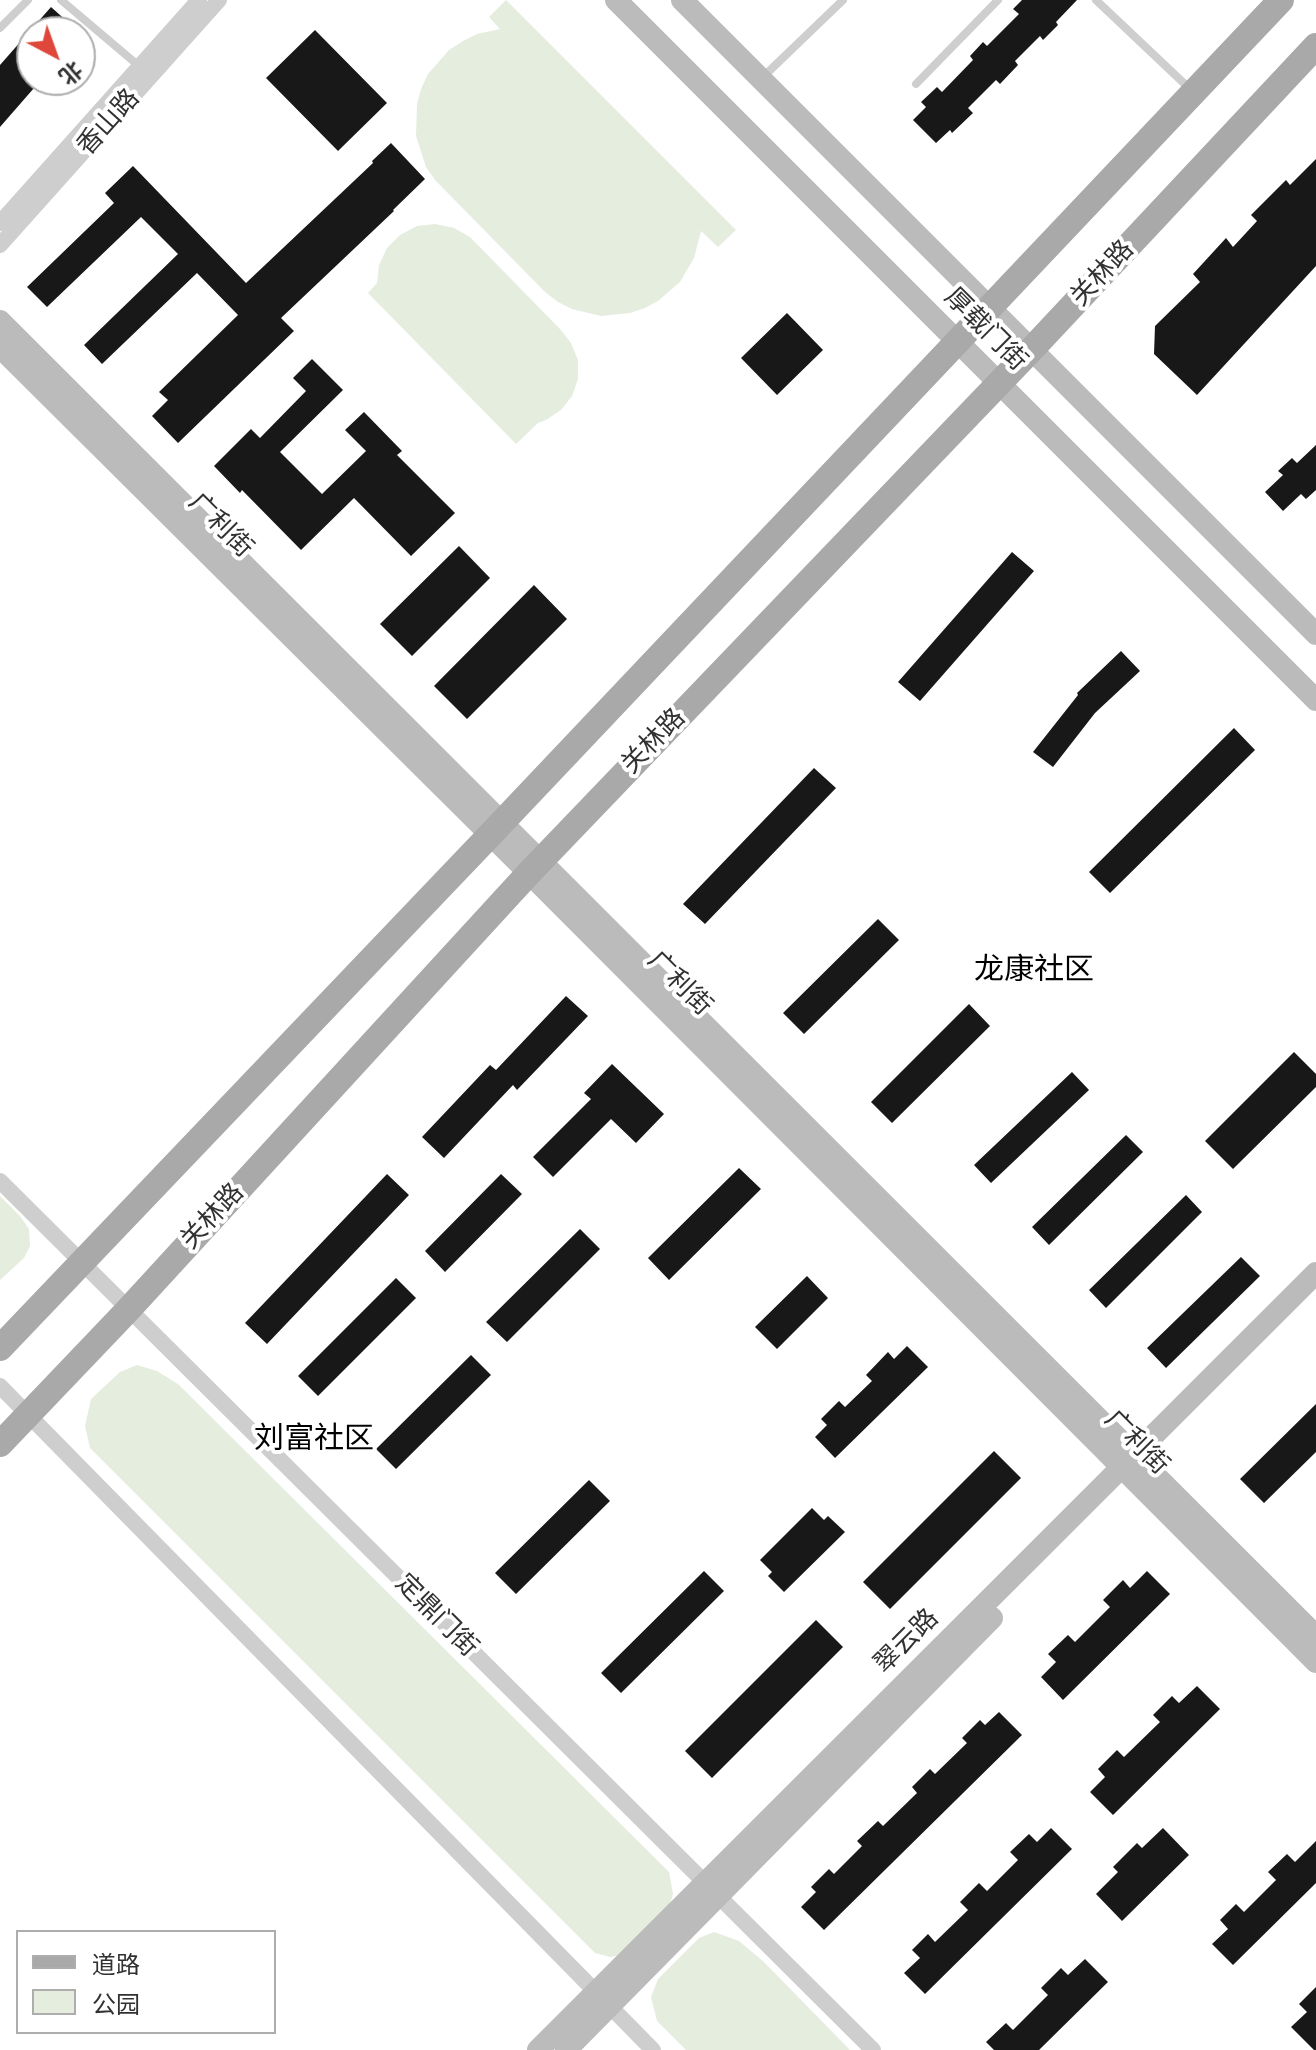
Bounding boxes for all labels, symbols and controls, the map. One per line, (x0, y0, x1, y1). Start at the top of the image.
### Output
north arrow (16, 16, 96, 96)
text: 北 (54, 56, 87, 90)
street label: 香山路 (71, 84, 147, 162)
street label: 关林路 (1065, 235, 1141, 313)
street label: 厚载门街 (937, 282, 1033, 378)
street label: 广利街 (181, 487, 259, 565)
street label: 关林路 (616, 703, 692, 781)
street label: 广利街 (640, 945, 718, 1023)
district label: 龙康社区 (974, 953, 1094, 989)
street label: 关林路 (175, 1178, 251, 1256)
street label: 广利街 (1097, 1404, 1175, 1482)
district label: 刘富社区 (254, 1422, 374, 1458)
street label: 定鼎门街 (388, 1568, 484, 1664)
street label: 翠云路 (868, 1603, 946, 1681)
legend (16, 1930, 276, 2034)
text: 道路 (92, 1951, 140, 1979)
text: 公园 (92, 1991, 140, 2019)

